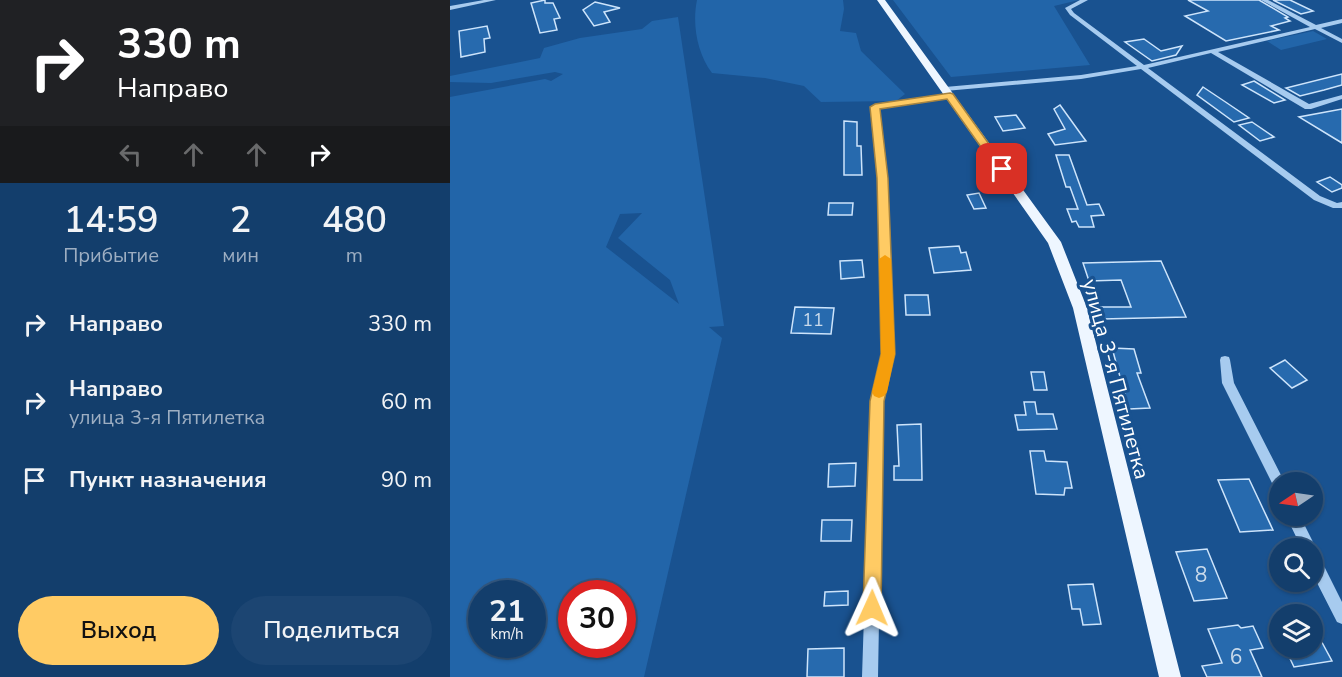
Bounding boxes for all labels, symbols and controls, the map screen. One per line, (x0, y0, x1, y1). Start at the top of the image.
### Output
text: 330 m (117, 16, 241, 73)
icon: right (18, 24, 96, 102)
text: Направо (117, 70, 228, 107)
icon: left (114, 138, 147, 171)
icon: ahead (177, 138, 210, 171)
icon: ahead (240, 138, 273, 171)
icon: right (303, 138, 336, 171)
pin (976, 143, 1027, 194)
icon: arrive (985, 152, 1018, 185)
text: 14:59 (64, 196, 159, 245)
text: 2 (230, 196, 251, 245)
text: 480 (322, 196, 387, 245)
text: Прибытие (63, 242, 159, 269)
text: мин (222, 242, 259, 269)
text: m (346, 242, 363, 269)
street label: улица 3-я Пятилетка (1076, 276, 1156, 482)
icon: right (18, 308, 51, 341)
house number: 11 (802, 308, 824, 332)
text: Направо (69, 309, 163, 339)
text: 330 m (368, 309, 432, 339)
text: Направо (69, 374, 163, 404)
icon: right (18, 386, 51, 419)
text: 60 m (381, 387, 432, 417)
text: улица 3-я Пятилетка (69, 404, 265, 431)
icon: arrive (18, 464, 51, 497)
text: Пункт назначения (69, 465, 267, 495)
text: 90 m (381, 465, 432, 495)
north arrow (1269, 472, 1323, 526)
map controls (1269, 472, 1323, 658)
button: search (1269, 538, 1323, 592)
house number: 8 (1195, 561, 1207, 589)
position arrow (840, 576, 904, 640)
speed limit sign: 30 (558, 580, 636, 658)
text: 21 (489, 591, 525, 632)
button: Выход (18, 596, 219, 665)
button: Поделиться (231, 596, 432, 665)
button: layers (1269, 604, 1323, 658)
text: km/h (490, 624, 524, 644)
house number: 6 (1230, 643, 1242, 671)

